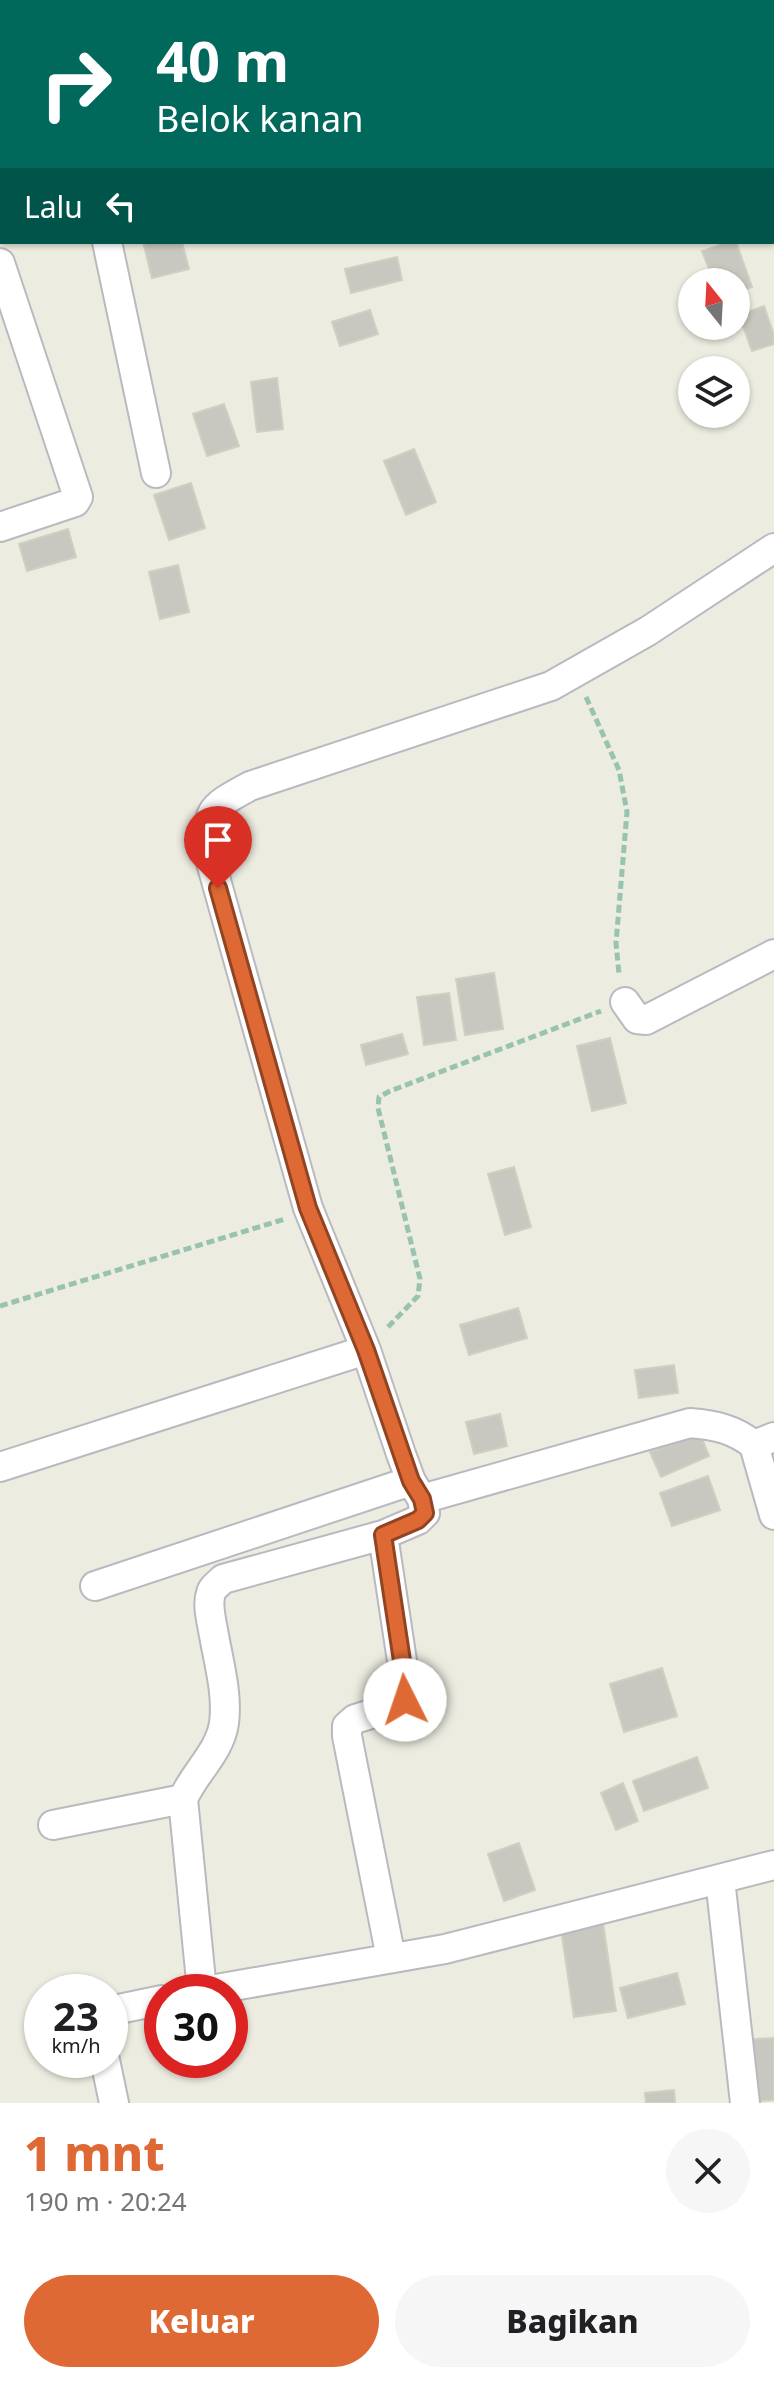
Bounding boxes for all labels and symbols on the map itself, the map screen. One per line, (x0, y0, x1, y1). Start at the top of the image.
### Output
north arrow (678, 268, 750, 340)
pin (184, 806, 252, 888)
position arrow (363, 1658, 447, 1742)
speed limit sign: 30 (144, 1974, 248, 2078)

